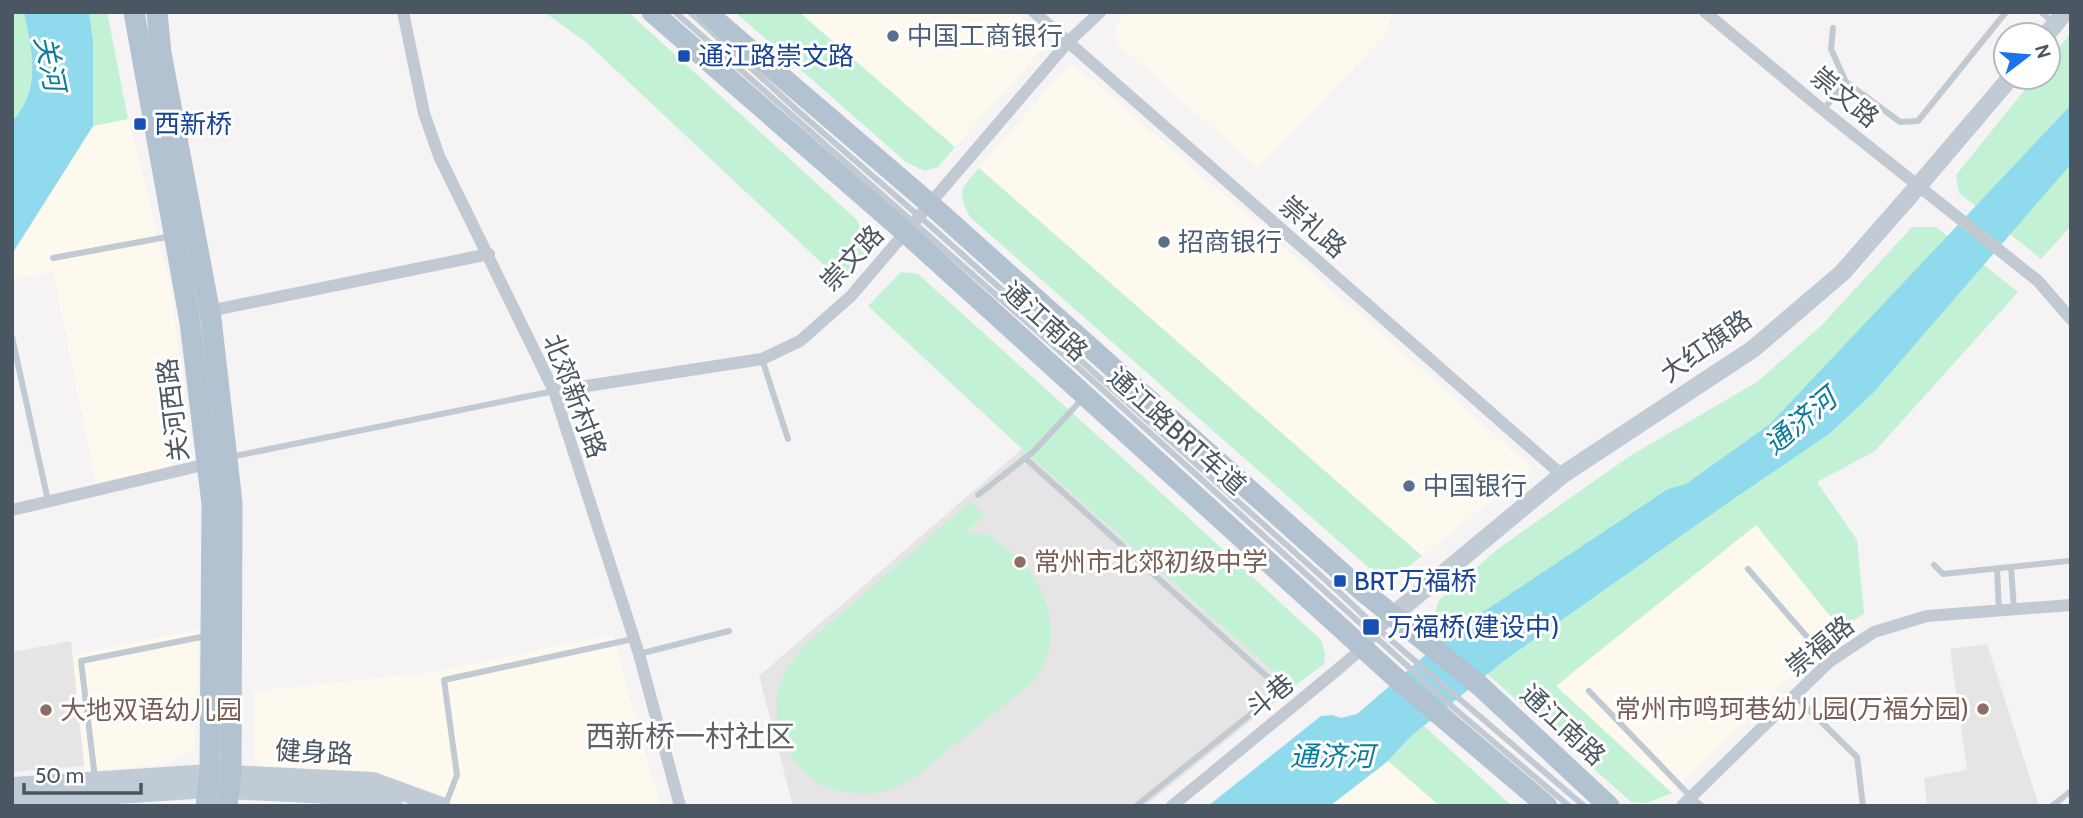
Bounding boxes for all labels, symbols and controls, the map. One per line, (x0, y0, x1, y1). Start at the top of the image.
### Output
place label: 中国工商银行 (907, 20, 1063, 52)
north arrow (1992, 21, 2062, 91)
marker: 中国工商银行 (885, 28, 901, 44)
water label: 关河 (28, 32, 73, 99)
place label: 通江路崇文路 (698, 40, 854, 72)
text: N (2030, 42, 2056, 61)
marker: 通江路崇文路 (676, 48, 692, 64)
street label: 崇文路 (1805, 60, 1885, 134)
place label: 西新桥 (154, 108, 232, 140)
marker: 西新桥 (132, 116, 148, 132)
street label: 崇礼路 (1273, 189, 1353, 265)
street label: 崇文路 (814, 219, 890, 297)
place label: 招商银行 (1178, 226, 1282, 258)
marker: 招商银行 (1156, 234, 1172, 250)
street label: 通江南路 (996, 274, 1094, 368)
street label: 大红旗路 (1654, 303, 1758, 389)
street label: 北郊新村路 (537, 330, 613, 462)
street label: 关河西路 (151, 356, 195, 464)
street label: 通江路BRT车道 (1101, 361, 1253, 501)
water label: 通济河 (1757, 378, 1847, 461)
place label: 中国银行 (1423, 470, 1527, 502)
marker: 中国银行 (1401, 478, 1417, 494)
place label: 常州市北郊初级中学 (1034, 546, 1268, 578)
marker: 常州市北郊初级中学 (1012, 554, 1028, 570)
place label: BRT万福桥 (1354, 565, 1477, 597)
marker: BRT万福桥 (1332, 573, 1348, 589)
street label: 崇福路 (1780, 609, 1860, 683)
place label: 万福桥(建设中) (1387, 611, 1559, 643)
marker: 万福桥(建设中) (1361, 617, 1381, 637)
street label: 斗巷 (1240, 667, 1300, 725)
street label: 通江南路 (1514, 678, 1612, 772)
place label: 常州市鸣珂巷幼儿园(万福分园) (1615, 693, 1969, 725)
place label: 大地双语幼儿园 (60, 694, 242, 726)
marker: 常州市鸣珂巷幼儿园(万福分园) (1975, 701, 1991, 717)
marker: 大地双语幼儿园 (38, 702, 54, 718)
district label: 西新桥一村社区 (585, 718, 795, 755)
street label: 健身路 (274, 734, 354, 770)
water label: 通济河 (1290, 739, 1379, 773)
scale bar (24, 752, 142, 796)
text: 50 m (35, 763, 84, 788)

